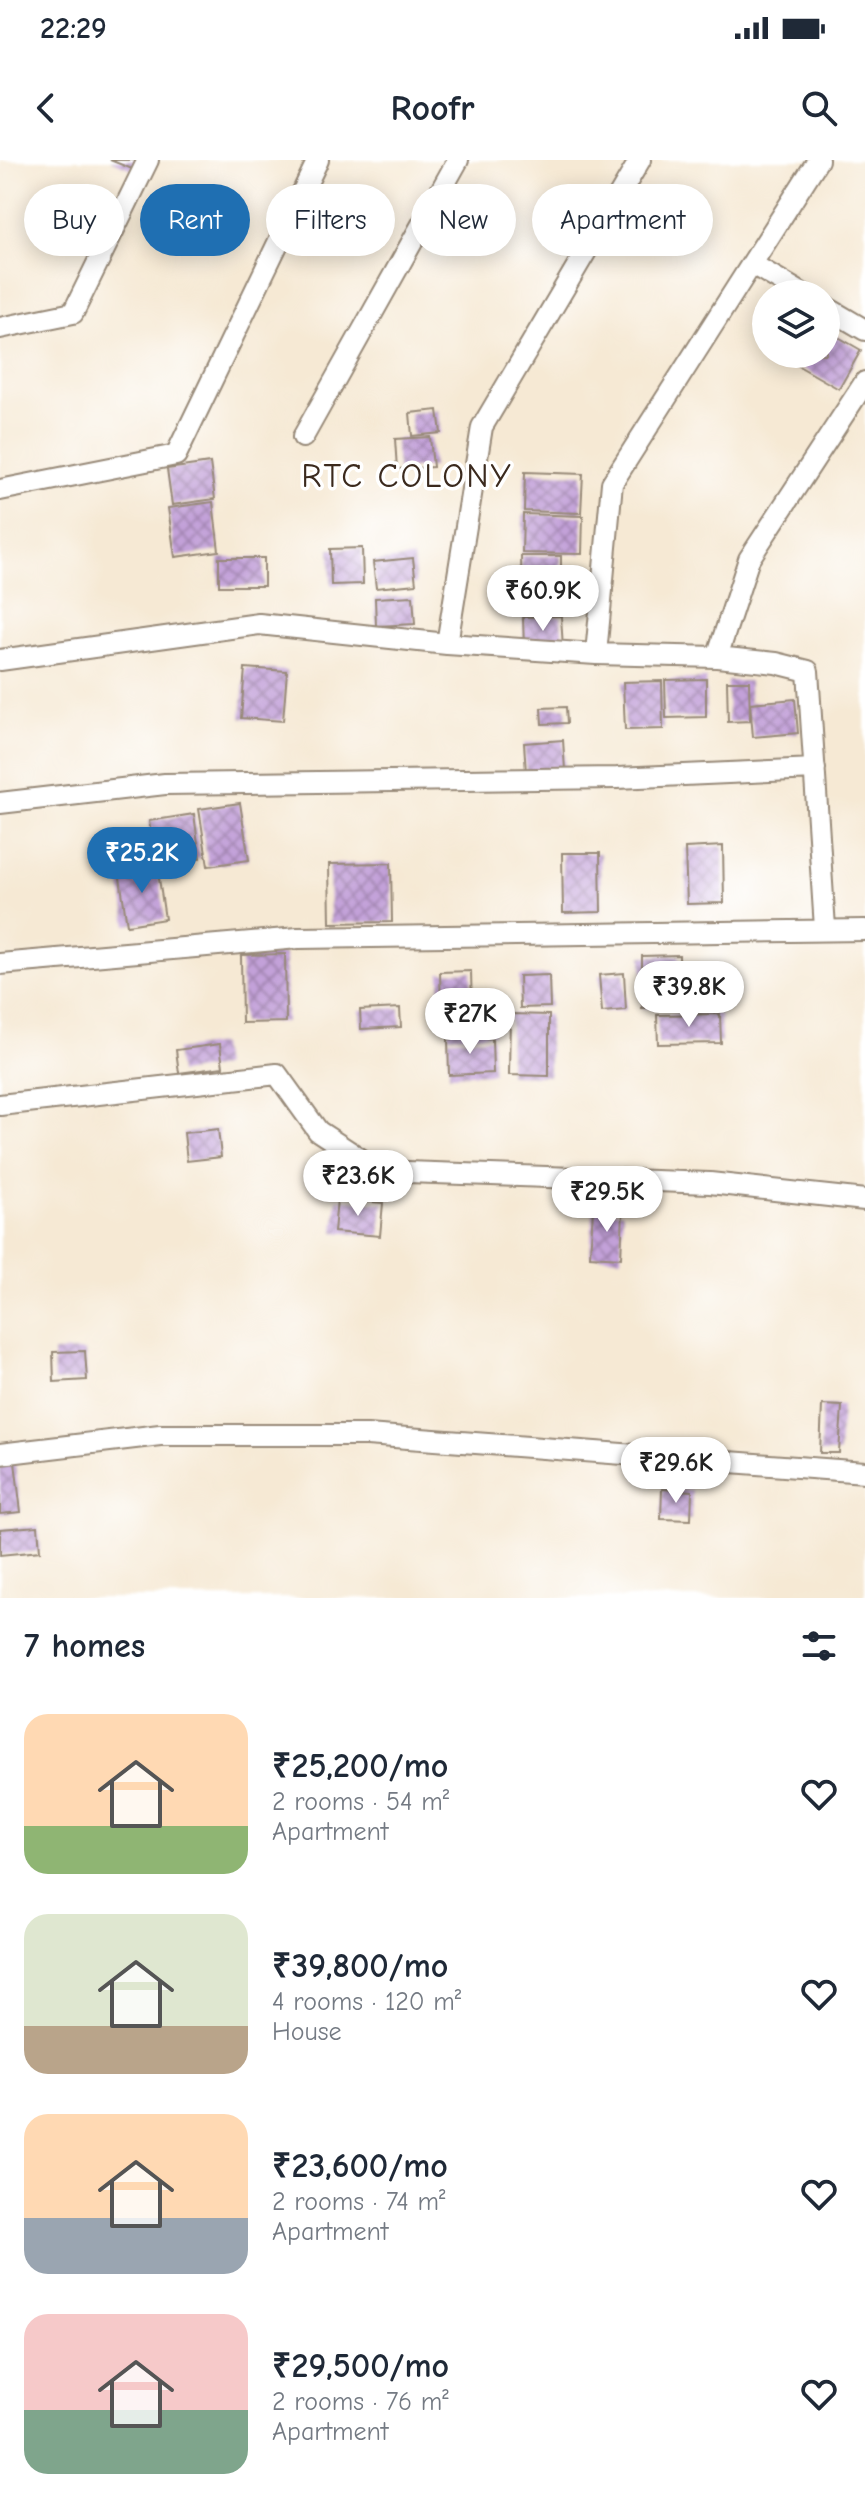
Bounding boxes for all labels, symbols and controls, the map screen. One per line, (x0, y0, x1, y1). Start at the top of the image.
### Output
text: 22:29 (40, 11, 107, 46)
icon: back (24, 86, 68, 130)
icon: search (797, 86, 841, 130)
text: Roofr (390, 88, 475, 129)
chip: Buy (24, 184, 124, 256)
chip: Rent (140, 184, 250, 256)
chip: Filters (266, 184, 395, 256)
chip: New (411, 184, 516, 256)
chip: Apartment (532, 184, 713, 256)
map controls (752, 280, 840, 368)
button: layers (752, 280, 840, 368)
district label: RTC COLONY (301, 456, 513, 496)
pin: ₹60.9K (478, 565, 608, 633)
text: ₹60.9K (505, 576, 581, 606)
pin: ₹25.2K (77, 827, 207, 895)
text: ₹25.2K (105, 838, 179, 868)
pin: ₹39.8K (624, 961, 754, 1029)
text: ₹39.8K (652, 972, 726, 1002)
pin: ₹27K (423, 988, 517, 1056)
text: ₹27K (443, 999, 497, 1029)
pin: ₹23.6K (293, 1150, 423, 1218)
text: ₹23.6K (321, 1161, 395, 1191)
pin: ₹29.5K (542, 1166, 672, 1234)
text: ₹29.5K (570, 1177, 644, 1207)
pin: ₹29.6K (611, 1437, 741, 1505)
text: ₹29.6K (639, 1448, 713, 1478)
icon: filters (797, 1624, 841, 1668)
text: 7 homes (24, 1626, 145, 1666)
icon: home (88, 1746, 184, 1842)
text: ₹25,200/mo (272, 1746, 448, 1786)
icon: heart (797, 1772, 841, 1816)
text: 2 rooms · 54 m² (272, 1787, 449, 1817)
text: Apartment (272, 1817, 388, 1847)
icon: home (88, 1946, 184, 2042)
text: ₹39,800/mo (272, 1946, 448, 1986)
icon: heart (797, 1972, 841, 2016)
text: 4 rooms · 120 m² (272, 1987, 461, 2017)
text: House (272, 2017, 342, 2047)
icon: home (88, 2146, 184, 2242)
text: ₹23,600/mo (272, 2146, 448, 2186)
icon: heart (797, 2172, 841, 2216)
text: 2 rooms · 74 m² (272, 2187, 445, 2217)
text: Apartment (272, 2217, 388, 2247)
icon: home (88, 2346, 184, 2442)
text: ₹29,500/mo (272, 2346, 449, 2386)
icon: heart (797, 2372, 841, 2416)
text: 2 rooms · 76 m² (272, 2387, 449, 2417)
text: Apartment (272, 2417, 388, 2447)

